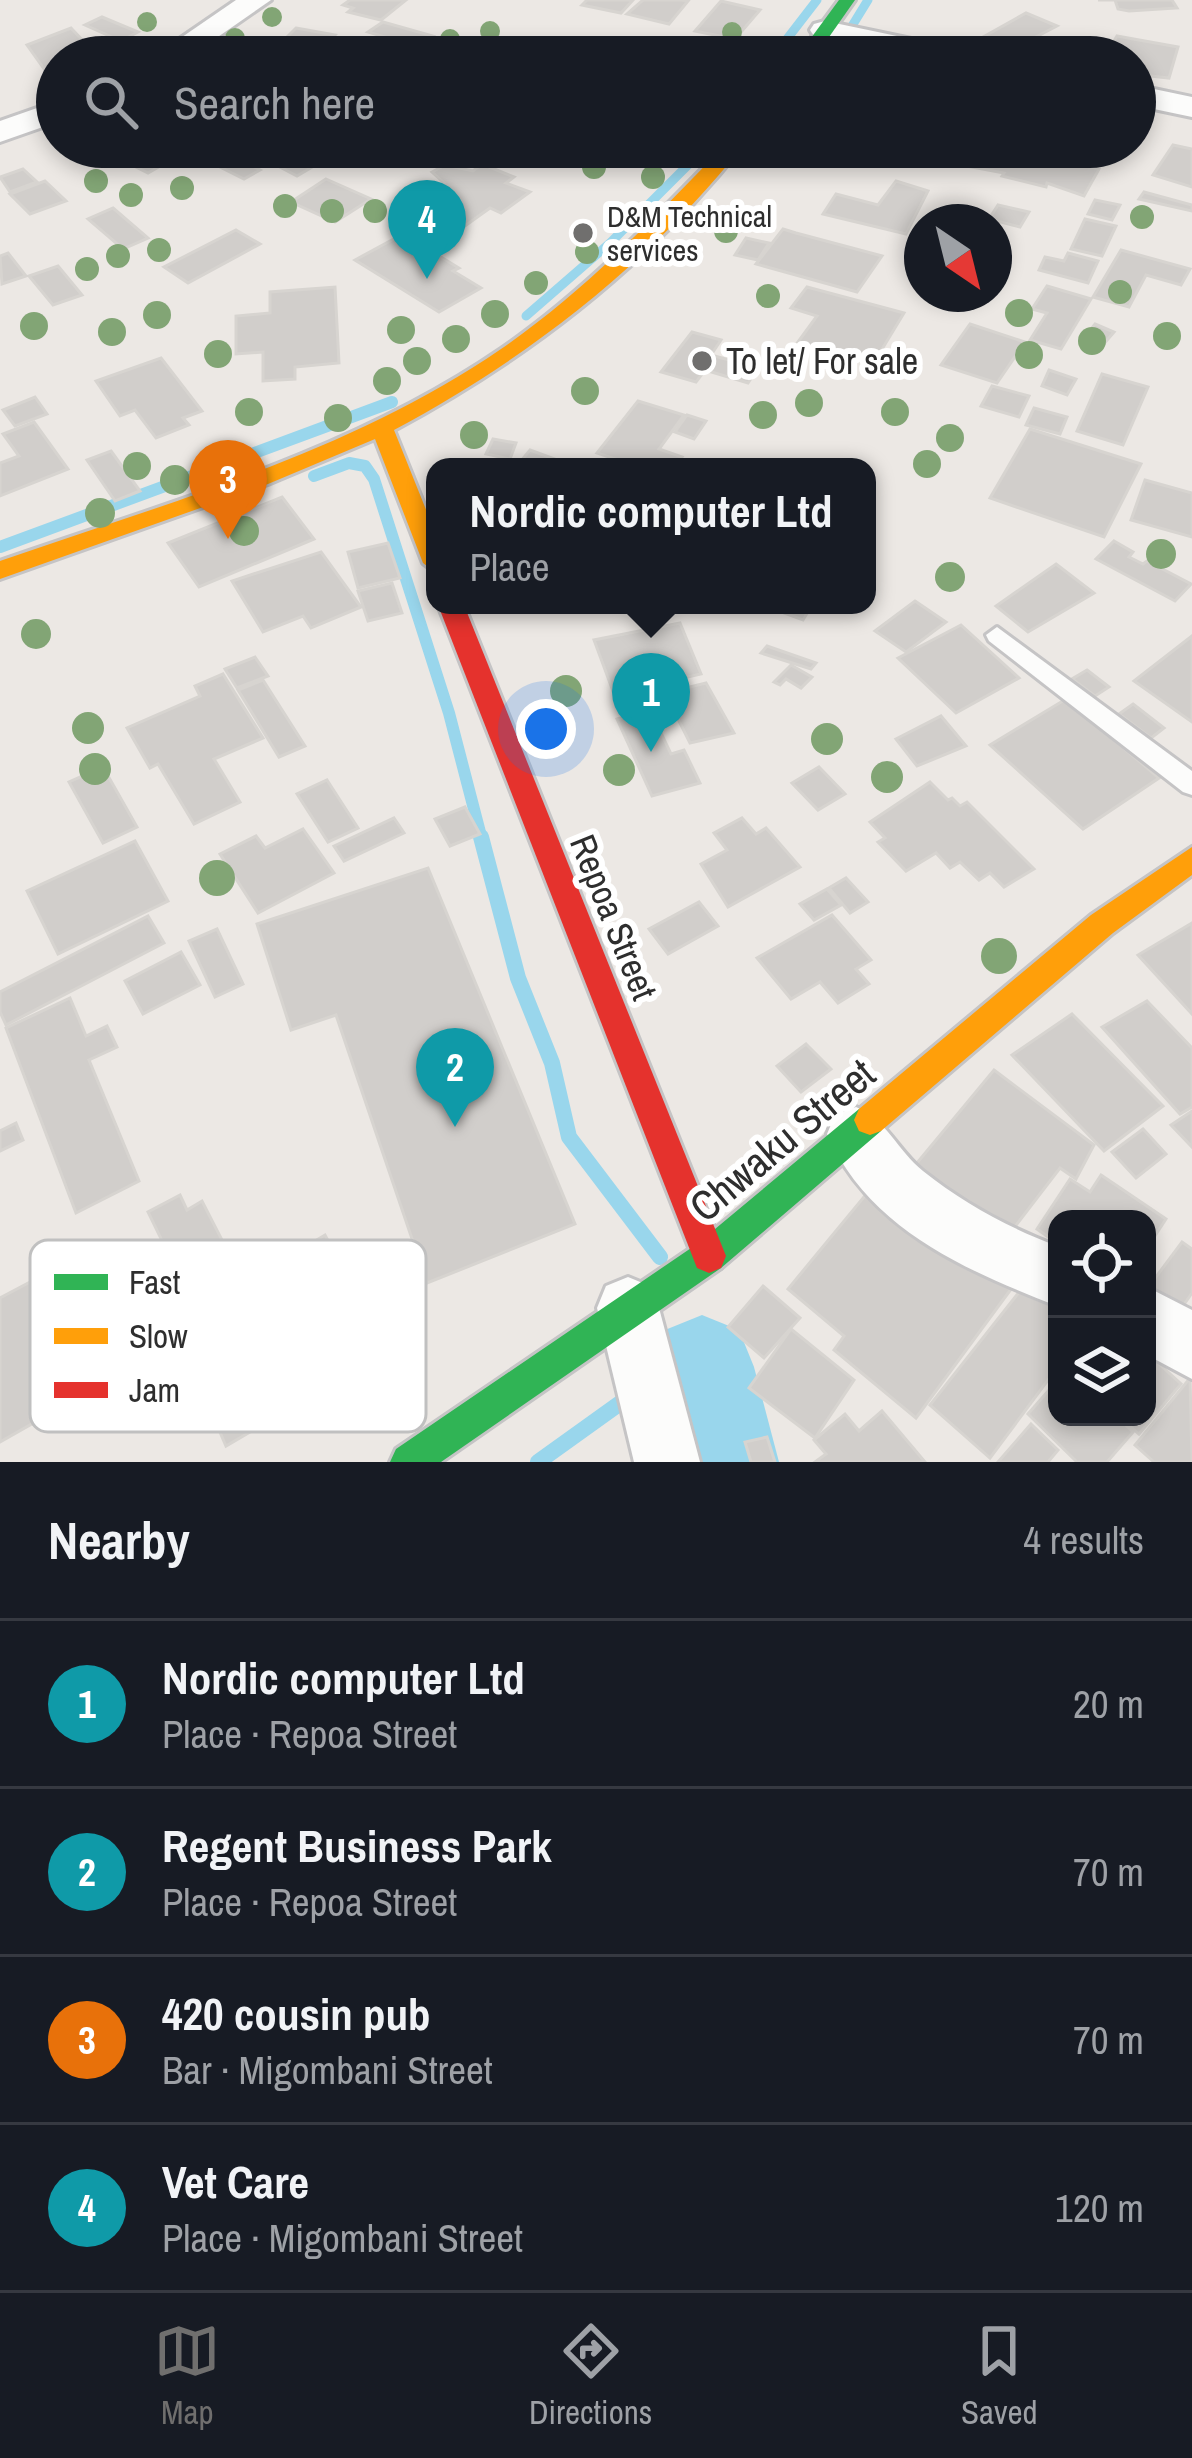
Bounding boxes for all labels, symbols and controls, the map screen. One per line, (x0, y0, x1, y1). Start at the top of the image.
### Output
search box (36, 36, 1156, 168)
icon: search (78, 69, 144, 135)
text: Search here (174, 72, 375, 133)
pin: 4 (388, 180, 466, 279)
place label: D&M Technical services (607, 196, 772, 270)
north arrow (904, 204, 1012, 312)
marker: D&M Technical services (570, 220, 596, 246)
place label: To let/ For sale (726, 337, 918, 385)
marker: To let/ For sale (689, 348, 715, 374)
pin: 3 (189, 440, 267, 539)
popup (426, 458, 876, 614)
text: Nordic computer Ltd (470, 480, 832, 541)
text: Place (470, 541, 550, 593)
pin: 1 (612, 653, 690, 752)
your location (516, 699, 576, 759)
street label: Repoa Street (559, 827, 669, 1007)
pin: 2 (416, 1028, 494, 1127)
street label: Chwaku Street (677, 1046, 887, 1234)
map controls (1048, 1210, 1156, 1426)
button: locate (1048, 1210, 1156, 1318)
legend (30, 1240, 426, 1432)
text: Fast (129, 1260, 180, 1304)
text: Slow (129, 1314, 188, 1358)
button: layers (1048, 1318, 1156, 1426)
text: Jam (129, 1368, 180, 1412)
text: Nearby (48, 1506, 190, 1575)
text: 4 results (1023, 1514, 1144, 1566)
text: Nordic computer Ltd (162, 1647, 525, 1708)
text: 1 (78, 1678, 96, 1730)
text: 20 m (1073, 1678, 1144, 1730)
text: Place · Repoa Street (162, 1708, 457, 1760)
text: Regent Business Park (162, 1815, 552, 1876)
text: 2 (78, 1846, 96, 1898)
text: 70 m (1073, 1846, 1144, 1898)
text: Place · Repoa Street (162, 1876, 457, 1928)
text: 420 cousin pub (162, 1983, 431, 2044)
text: 3 (78, 2014, 96, 2066)
text: 70 m (1073, 2014, 1144, 2066)
text: Bar · Migombani Street (162, 2044, 493, 2096)
text: Vet Care (162, 2151, 309, 2212)
text: 4 (78, 2182, 96, 2234)
text: 120 m (1055, 2182, 1144, 2234)
text: Place · Migombani Street (162, 2212, 523, 2264)
tab: Map (154, 2318, 220, 2434)
tab: Directions (529, 2318, 652, 2434)
tab: Saved (961, 2318, 1038, 2434)

